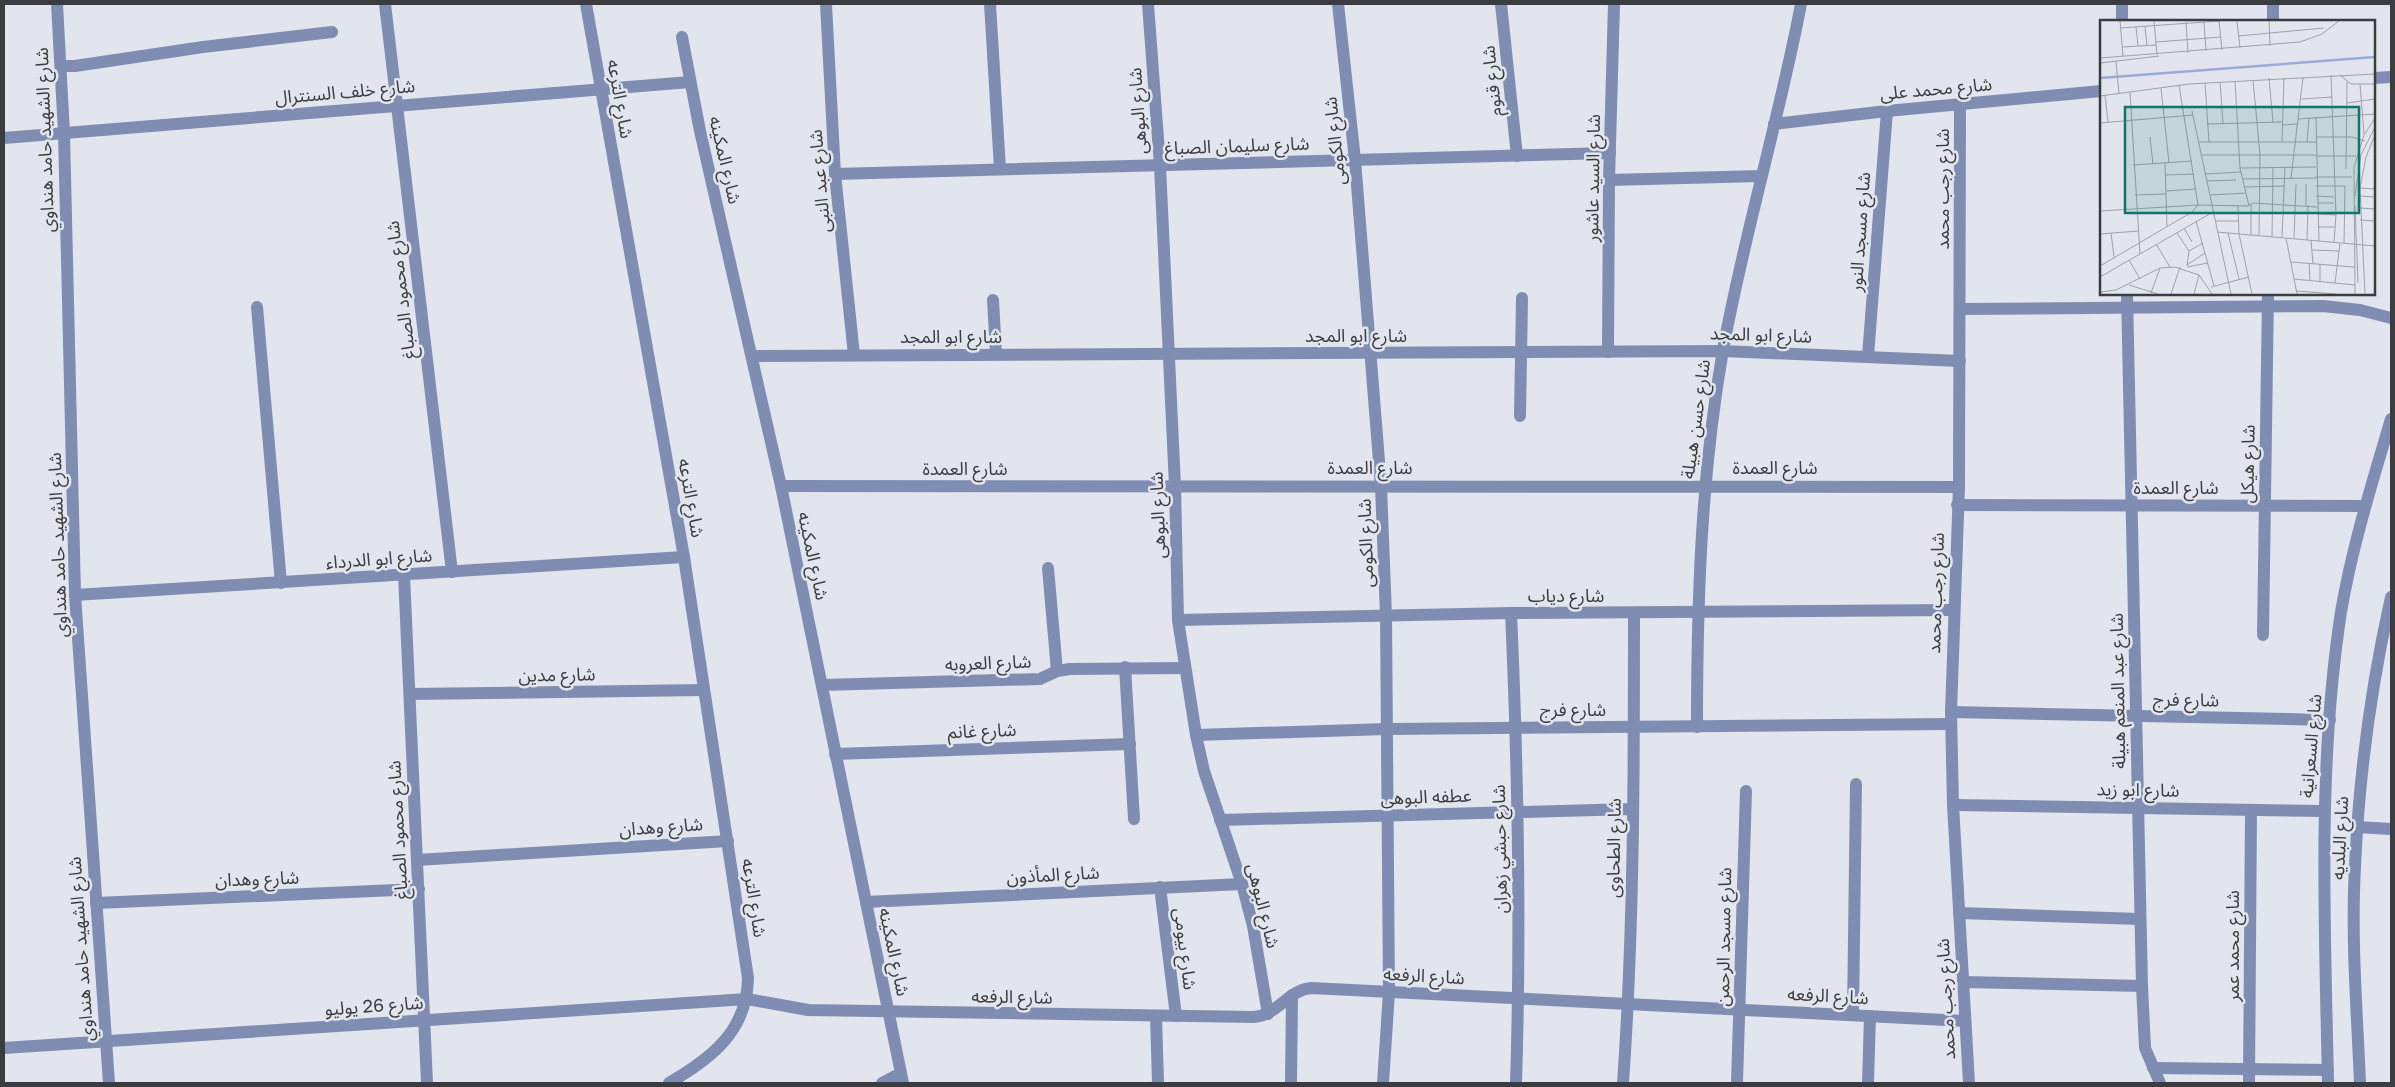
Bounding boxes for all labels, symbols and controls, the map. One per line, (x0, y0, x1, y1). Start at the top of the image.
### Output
inset map (2100, 20, 2375, 295)
street label: شارع قنوم (1476, 44, 1510, 118)
street label: شارع الشهيد حامد هنداوي (30, 47, 62, 233)
street label: شارع الترعه (599, 58, 639, 141)
street label: شارع البوهى (1123, 67, 1155, 155)
street label: شارع محمد على (1879, 72, 1993, 108)
street label: شارع خلف السنترال (274, 74, 416, 112)
street label: شارع الكومى (1318, 95, 1354, 186)
street label: شارع المكينه (701, 114, 747, 207)
street label: شارع السيد عاشور (1580, 114, 1608, 243)
street label: شارع عبد النبى (804, 128, 838, 234)
street label: شارع رجب محمد (1931, 128, 1957, 250)
street label: شارع سليمان الصباغ (1164, 131, 1310, 163)
street label: شارع مسجد النور (1844, 171, 1878, 294)
street label: شارع محمود الصباغ (381, 219, 423, 360)
street label: شارع ابو المجد (1709, 321, 1812, 351)
street label: شارع ابو المجد (1305, 324, 1407, 350)
street label: شارع ابو المجد (900, 325, 1002, 351)
street label: شارع حسن هبيلة (1676, 358, 1718, 481)
street label: شارع هيكل (2235, 424, 2263, 504)
street label: شارع الشهيد حامد هنداوي (43, 452, 75, 638)
street label: شارع العمدة (1327, 456, 1413, 482)
street label: شارع العمدة (1732, 456, 1818, 482)
street label: شارع الترعه (670, 457, 710, 540)
street label: شارع العمدة (922, 457, 1008, 483)
street label: شارع البوهى (1144, 471, 1174, 559)
street label: شارع العمدة (2133, 476, 2219, 502)
street label: شارع الكومى (1352, 498, 1382, 588)
street label: شارع المكينه (790, 510, 834, 603)
street label: شارع رجب محمد (1922, 532, 1952, 654)
street label: شارع ابو الدرداء (325, 543, 433, 577)
street label: شارع دياب (1528, 584, 1604, 610)
street label: شارع عبد المنعم هبيلة (2105, 613, 2133, 769)
street label: شارع العروبه (944, 649, 1032, 679)
street label: شارع مدين (518, 662, 596, 690)
street label: شارع فرج (2153, 687, 2219, 715)
street label: شارع السعرانية (2294, 693, 2330, 799)
street label: شارع فرج (1540, 698, 1606, 724)
street label: شارع غانم (947, 718, 1017, 746)
street label: شارع محمود الصباغ (382, 760, 416, 900)
street label: شارع ابو زيد (2096, 777, 2180, 805)
street label: عطفه البوهى (1380, 783, 1472, 810)
street label: شارع حبشي زهران (1487, 784, 1515, 914)
street label: شارع البلديه (2326, 796, 2356, 881)
street label: شارع الطحاوى (1601, 798, 1629, 898)
street label: شارع وهدان (618, 812, 704, 844)
street label: شارع الشهيد حامد هنداوي (63, 856, 101, 1042)
street label: شارع الترعه (734, 857, 772, 940)
street label: شارع المأذون (1006, 861, 1100, 891)
street label: شارع البوهى (1239, 861, 1285, 951)
street label: شارع وهدان (215, 866, 300, 894)
street label: شارع مسجد الرحمن (1711, 867, 1739, 1007)
street label: شارع محمد عمر (2221, 890, 2247, 1003)
street label: شارع المكينه (871, 906, 915, 999)
street label: شارع بيومى (1166, 907, 1202, 992)
street label: شارع رجب محمد (1931, 938, 1963, 1060)
street label: شارع الرفعه (1383, 962, 1465, 992)
street label: شارع الرفعه (1787, 982, 1869, 1012)
street label: شارع الرفعه (971, 984, 1053, 1012)
street label: شارع 26 يوليو (324, 991, 424, 1023)

